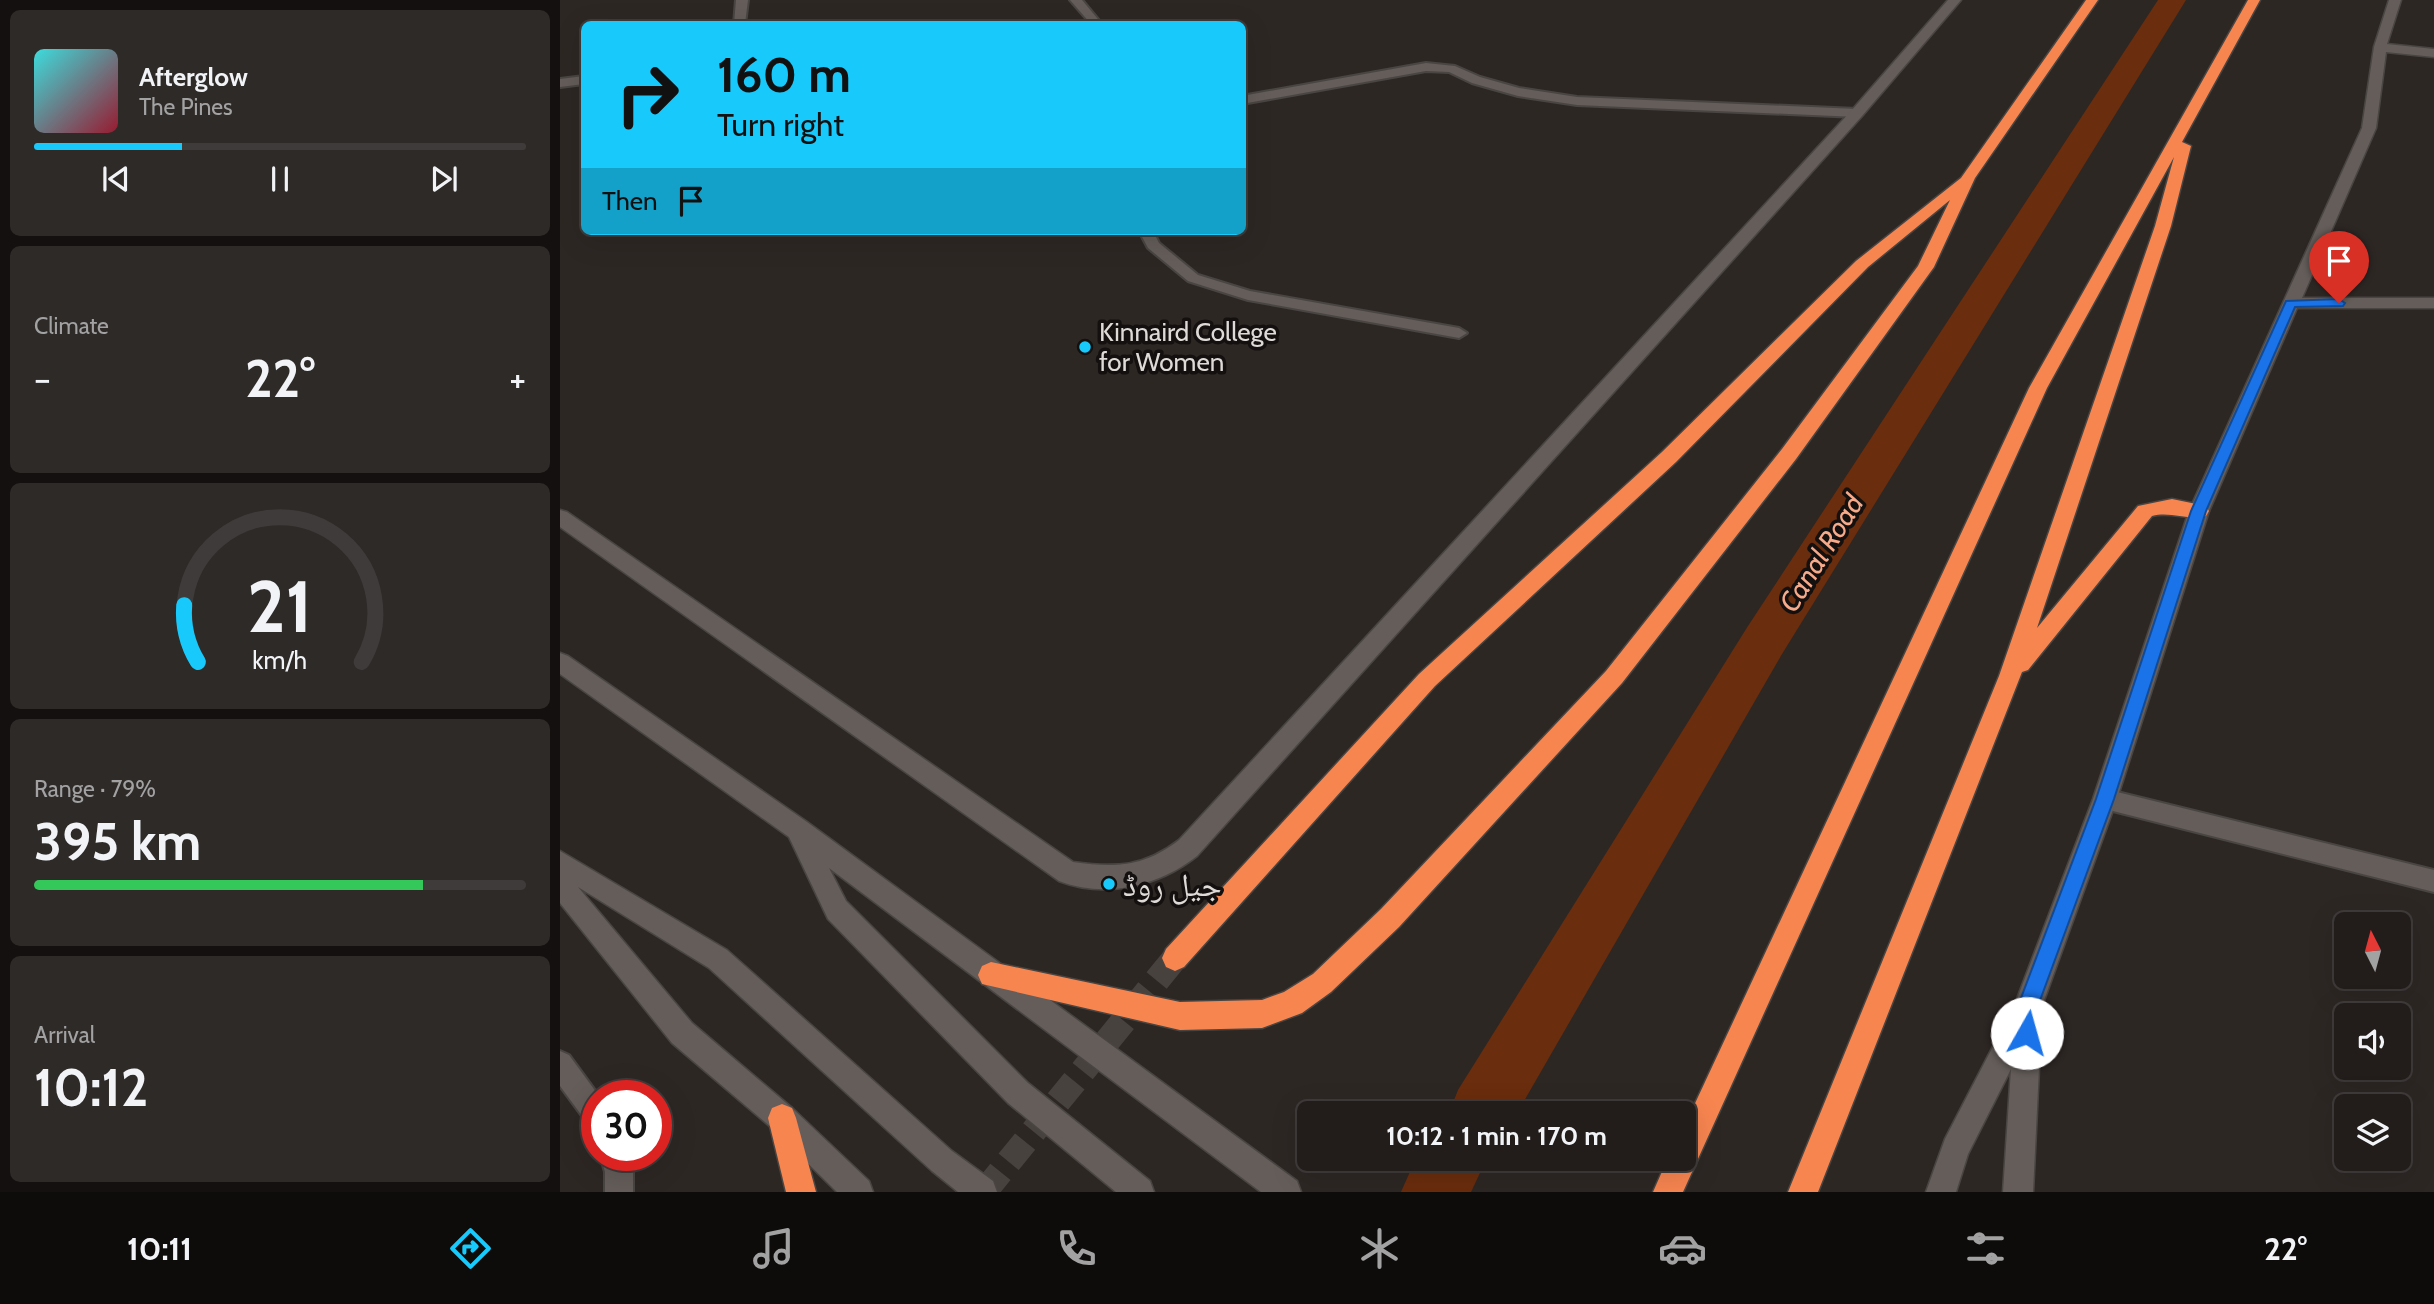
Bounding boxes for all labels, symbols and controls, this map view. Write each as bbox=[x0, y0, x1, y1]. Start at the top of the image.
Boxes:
text: 160 m bbox=[717, 45, 851, 104]
icon: right bbox=[602, 49, 693, 140]
text: Afterglow bbox=[139, 61, 248, 93]
text: The Pines bbox=[139, 93, 233, 121]
text: Turn right bbox=[717, 105, 844, 144]
icon: previous bbox=[97, 160, 135, 198]
icon: pause bbox=[261, 160, 299, 198]
icon: next bbox=[425, 160, 463, 198]
icon: arrive bbox=[672, 182, 710, 220]
text: Then bbox=[602, 185, 658, 217]
pin bbox=[2309, 231, 2369, 303]
icon: arrive bbox=[2320, 242, 2358, 280]
text: Climate bbox=[34, 312, 109, 340]
place label: Kinnaird College for Women bbox=[1099, 316, 1277, 378]
marker: Kinnaird College for Women bbox=[1077, 339, 1093, 355]
text: 22° bbox=[245, 347, 315, 410]
text: − bbox=[34, 355, 51, 402]
text: + bbox=[509, 355, 526, 402]
water label: Canal Road bbox=[1772, 487, 1871, 618]
text: 21 bbox=[247, 562, 313, 650]
text: km/h bbox=[253, 645, 307, 675]
text: Range · 79% bbox=[34, 775, 156, 803]
text: 395 km bbox=[34, 810, 201, 873]
place label: جیل روڈ bbox=[1123, 865, 1222, 905]
marker: جیل روڈ bbox=[1101, 876, 1117, 892]
north arrow bbox=[2334, 912, 2412, 989]
map controls bbox=[2334, 912, 2411, 1171]
position arrow bbox=[1990, 996, 2064, 1070]
button: sound bbox=[2334, 1003, 2411, 1080]
text: Arrival bbox=[34, 1021, 95, 1049]
text: 10:12 bbox=[34, 1056, 148, 1119]
speed limit sign: 30 bbox=[581, 1080, 672, 1171]
button: layers bbox=[2334, 1094, 2411, 1171]
text: 10:12 · 1 min · 170 m bbox=[1386, 1120, 1607, 1152]
icon: directions bbox=[446, 1224, 495, 1273]
icon: music bbox=[749, 1224, 798, 1273]
icon: phone bbox=[1052, 1224, 1101, 1273]
icon: climate bbox=[1355, 1224, 1404, 1273]
icon: car bbox=[1658, 1224, 1707, 1273]
icon: filters bbox=[1961, 1224, 2010, 1273]
text: 10:11 bbox=[127, 1229, 192, 1268]
text: 22° bbox=[2264, 1229, 2307, 1268]

